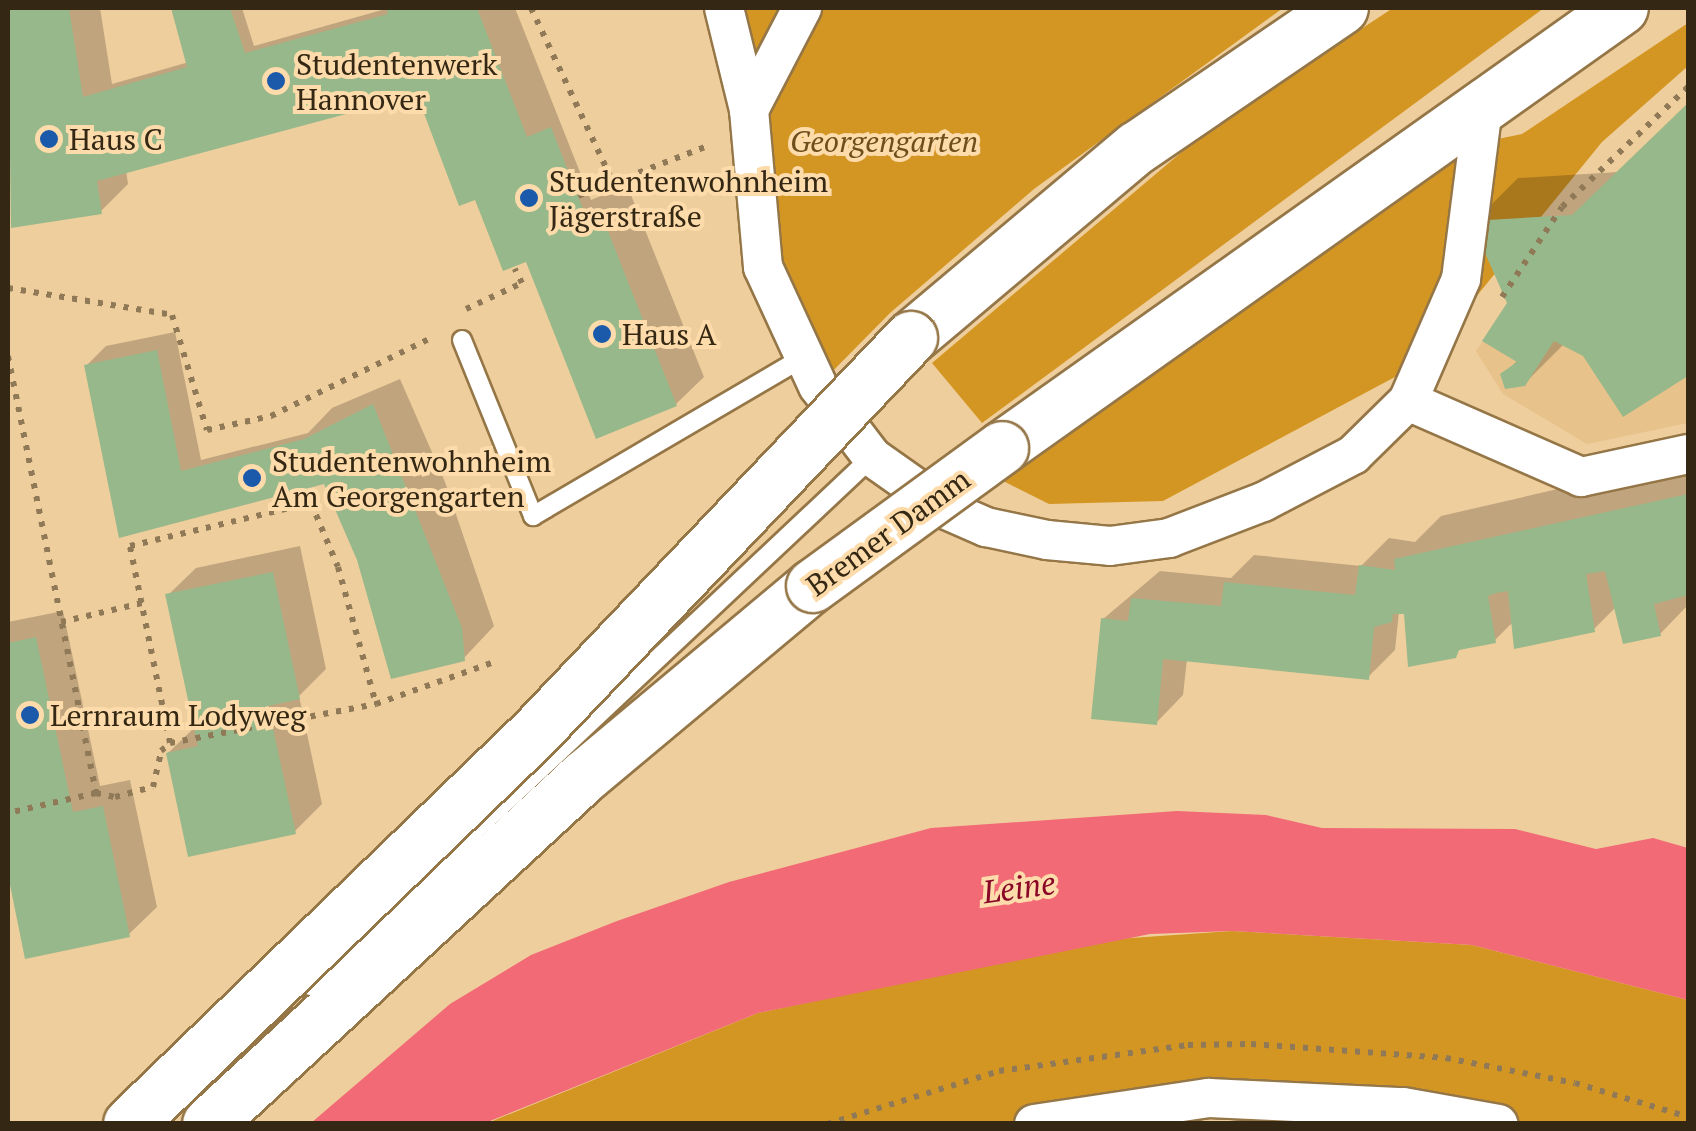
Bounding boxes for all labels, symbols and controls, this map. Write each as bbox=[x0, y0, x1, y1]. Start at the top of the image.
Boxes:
place label: Studentenwerk Hannover bbox=[296, 46, 498, 116]
marker: Studentenwerk Hannover bbox=[265, 70, 287, 92]
place label: Haus C bbox=[69, 121, 163, 157]
park label: Georgengarten bbox=[790, 123, 978, 159]
marker: Haus C bbox=[38, 128, 60, 150]
place label: Studentenwohnheim Jägerstraße bbox=[549, 163, 828, 234]
marker: Studentenwohnheim Jägerstraße bbox=[518, 187, 540, 209]
place label: Haus A bbox=[622, 316, 717, 352]
marker: Haus A bbox=[591, 323, 613, 345]
place label: Studentenwohnheim Am Georgengarten bbox=[272, 443, 551, 514]
street label: Bremer Damm bbox=[799, 461, 977, 603]
marker: Studentenwohnheim Am Georgengarten bbox=[241, 467, 263, 489]
place label: Lernraum Lodyweg bbox=[50, 697, 306, 733]
marker: Lernraum Lodyweg bbox=[19, 704, 41, 726]
water label: Leine bbox=[980, 863, 1058, 911]

